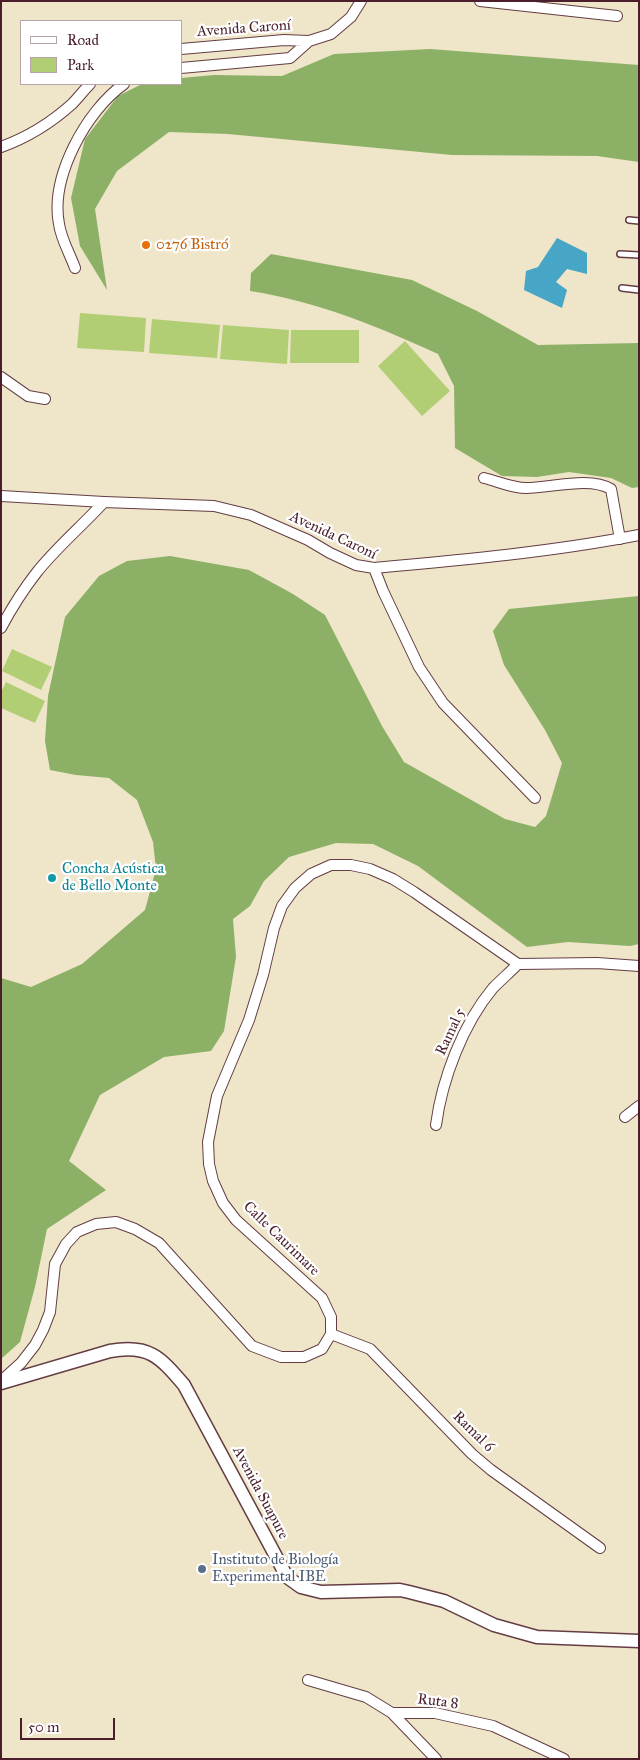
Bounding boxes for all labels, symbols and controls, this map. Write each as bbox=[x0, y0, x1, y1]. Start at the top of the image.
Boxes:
street label: Avenida Caroní bbox=[196, 17, 292, 41]
legend bbox=[20, 20, 182, 85]
text: Road bbox=[67, 31, 99, 49]
text: Park bbox=[67, 56, 94, 74]
place label: 0276 Bistró bbox=[156, 236, 229, 254]
marker: 0276 Bistró bbox=[140, 239, 152, 251]
street label: Avenida Caroní bbox=[287, 508, 379, 564]
place label: Concha Acústica de Bello Monte bbox=[62, 860, 164, 895]
marker: Concha Acústica de Bello Monte bbox=[46, 872, 58, 884]
street label: Ramal 5 bbox=[432, 1005, 470, 1059]
street label: Calle Caurimare bbox=[239, 1198, 323, 1280]
street label: Ramal 6 bbox=[448, 1408, 498, 1456]
street label: Avenida Suapure bbox=[228, 1444, 292, 1542]
place label: Instituto de Biología Experimental IBE bbox=[212, 1551, 339, 1586]
marker: Instituto de Biología Experimental IBE bbox=[196, 1563, 208, 1575]
street label: Ruta 8 bbox=[416, 1691, 460, 1713]
scale bar bbox=[22, 1708, 118, 1740]
text: 50 m bbox=[28, 1718, 60, 1736]

